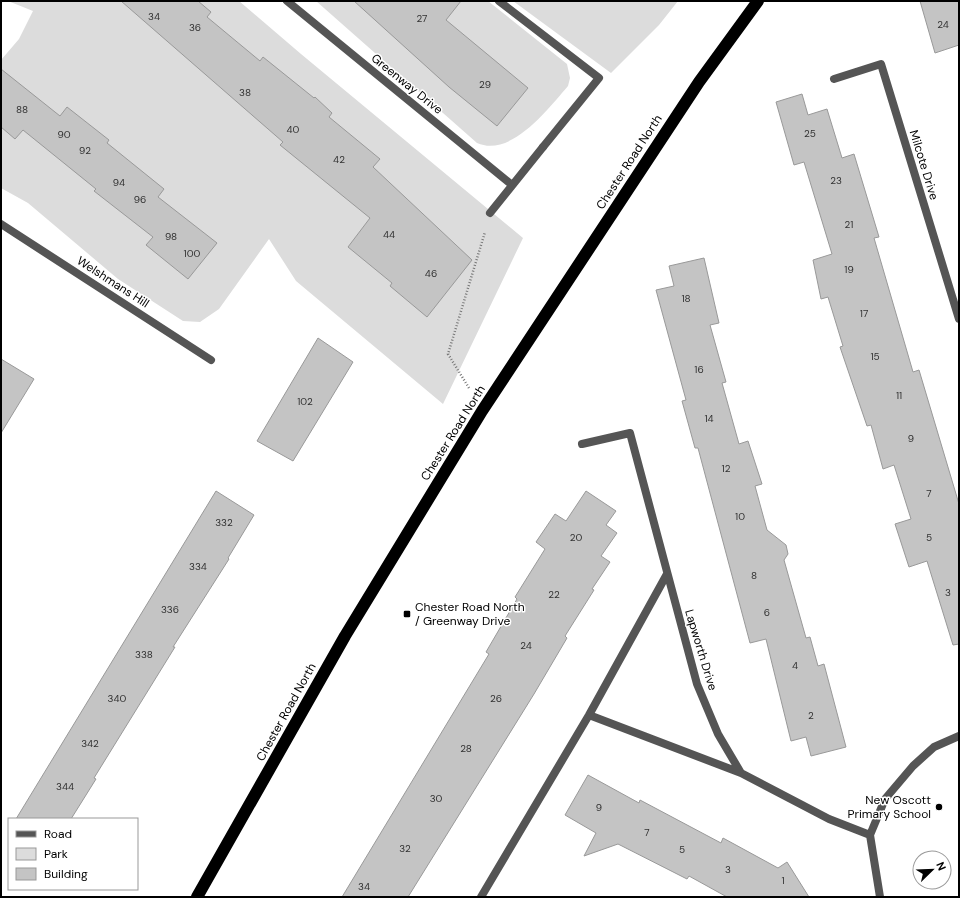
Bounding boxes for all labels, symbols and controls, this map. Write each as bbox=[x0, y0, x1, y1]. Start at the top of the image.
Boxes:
house number: 34 bbox=[148, 10, 160, 23]
house number: 27 bbox=[417, 12, 427, 25]
house number: 24 bbox=[937, 18, 949, 31]
house number: 36 bbox=[189, 21, 201, 34]
street label: Greenway Drive bbox=[368, 50, 446, 118]
house number: 29 bbox=[479, 78, 491, 91]
house number: 38 bbox=[239, 86, 251, 99]
house number: 88 bbox=[16, 103, 28, 116]
street label: Chester Road North bbox=[592, 112, 666, 212]
house number: 40 bbox=[287, 123, 300, 136]
house number: 25 bbox=[804, 127, 816, 140]
house number: 90 bbox=[57, 128, 71, 141]
street label: Milcote Drive bbox=[906, 128, 942, 202]
house number: 92 bbox=[79, 144, 91, 157]
house number: 42 bbox=[333, 153, 345, 166]
house number: 23 bbox=[830, 174, 842, 187]
house number: 94 bbox=[113, 176, 125, 189]
house number: 96 bbox=[134, 193, 146, 206]
house number: 21 bbox=[845, 218, 853, 231]
house number: 44 bbox=[383, 228, 395, 241]
house number: 98 bbox=[165, 230, 177, 243]
house number: 100 bbox=[184, 247, 201, 260]
street label: Welshmans Hill bbox=[74, 253, 152, 311]
house number: 19 bbox=[844, 263, 854, 276]
house number: 46 bbox=[425, 267, 437, 280]
house number: 18 bbox=[681, 292, 691, 305]
house number: 17 bbox=[860, 307, 868, 320]
house number: 15 bbox=[870, 350, 880, 363]
house number: 16 bbox=[694, 363, 704, 376]
street label: Chester Road North bbox=[417, 382, 489, 484]
house number: 11 bbox=[896, 389, 902, 402]
house number: 102 bbox=[297, 395, 313, 408]
house number: 14 bbox=[704, 412, 714, 425]
house number: 9 bbox=[908, 432, 914, 445]
house number: 12 bbox=[722, 462, 731, 475]
house number: 7 bbox=[926, 487, 932, 500]
house number: 10 bbox=[735, 510, 745, 523]
house number: 332 bbox=[215, 516, 233, 529]
house number: 20 bbox=[570, 531, 582, 544]
house number: 5 bbox=[926, 531, 932, 544]
house number: 334 bbox=[189, 560, 207, 573]
house number: 8 bbox=[751, 569, 757, 582]
house number: 3 bbox=[945, 586, 951, 599]
house number: 22 bbox=[548, 588, 560, 601]
place label: Chester Road North / Greenway Drive bbox=[415, 599, 525, 629]
house number: 336 bbox=[161, 603, 179, 616]
house number: 6 bbox=[764, 606, 770, 619]
street label: Lapworth Drive bbox=[681, 608, 721, 693]
marker: Chester Road North / Greenway Drive bbox=[402, 609, 412, 619]
house number: 24 bbox=[520, 639, 532, 652]
house number: 338 bbox=[135, 648, 153, 661]
house number: 4 bbox=[792, 659, 798, 672]
street label: Chester Road North bbox=[252, 660, 320, 764]
house number: 340 bbox=[108, 692, 127, 705]
house number: 26 bbox=[490, 692, 502, 705]
house number: 2 bbox=[808, 709, 814, 722]
house number: 342 bbox=[81, 737, 99, 750]
house number: 28 bbox=[460, 742, 472, 755]
house number: 344 bbox=[56, 780, 74, 793]
house number: 30 bbox=[430, 792, 443, 805]
place label: New Oscott Primary School bbox=[848, 792, 931, 822]
house number: 9 bbox=[596, 801, 602, 814]
marker: New Oscott Primary School bbox=[934, 802, 944, 812]
legend bbox=[8, 818, 138, 890]
text: Road bbox=[44, 826, 72, 842]
house number: 7 bbox=[644, 826, 650, 839]
house number: 32 bbox=[399, 842, 411, 855]
house number: 5 bbox=[679, 843, 685, 856]
text: Park bbox=[44, 846, 68, 862]
north arrow bbox=[912, 850, 952, 890]
text: N bbox=[933, 860, 949, 873]
house number: 3 bbox=[725, 863, 731, 876]
text: Building bbox=[44, 866, 88, 882]
house number: 1 bbox=[781, 874, 785, 887]
house number: 34 bbox=[358, 880, 370, 893]

